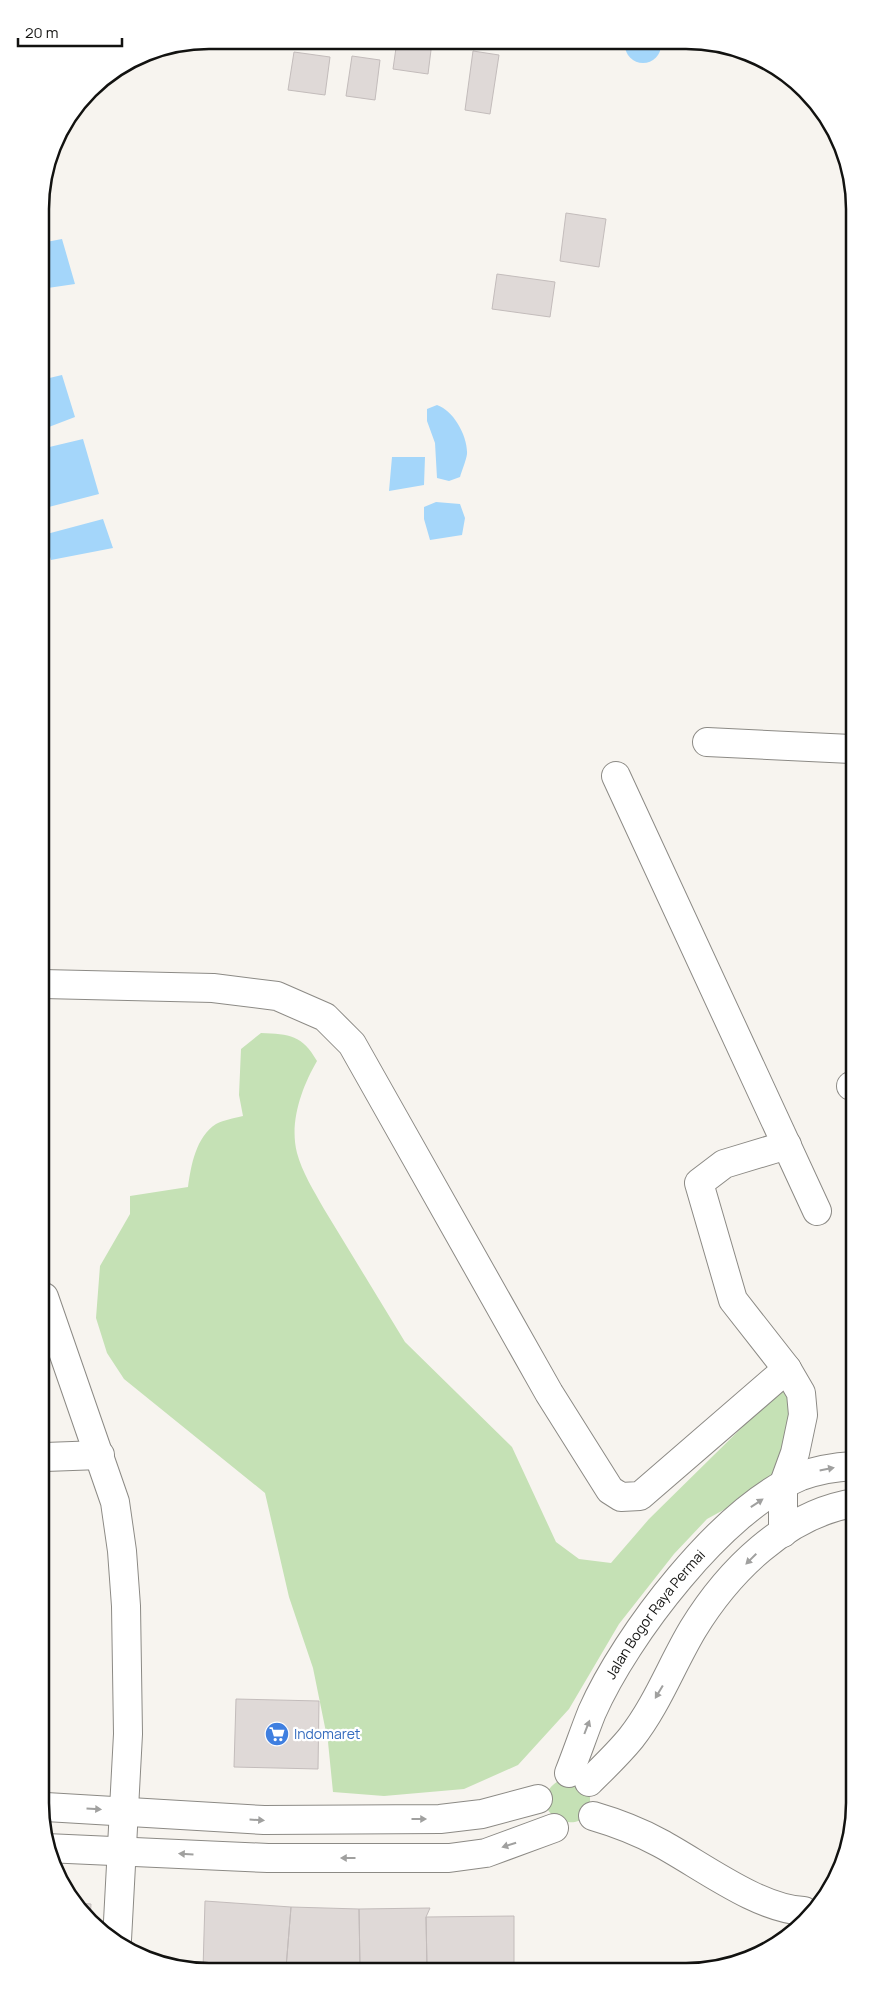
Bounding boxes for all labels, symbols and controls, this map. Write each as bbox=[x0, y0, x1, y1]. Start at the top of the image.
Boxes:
scale bar bbox=[18, 15, 121, 47]
text: 20 m bbox=[25, 22, 58, 43]
one-way arrow bbox=[820, 1465, 836, 1473]
one-way arrow bbox=[750, 1498, 764, 1507]
street label: Jalan Bogor Raya Permai bbox=[601, 1545, 709, 1682]
one-way arrow bbox=[745, 1553, 757, 1565]
one-way arrow bbox=[655, 1685, 664, 1698]
one-way arrow bbox=[583, 1720, 591, 1734]
supermarket icon: Indomaret bbox=[264, 1721, 290, 1747]
place label: Indomaret bbox=[294, 1724, 361, 1743]
one-way arrow bbox=[87, 1805, 103, 1813]
one-way arrow bbox=[411, 1815, 427, 1823]
one-way arrow bbox=[249, 1816, 265, 1824]
one-way arrow bbox=[501, 1842, 516, 1850]
one-way arrow bbox=[177, 1850, 193, 1858]
one-way arrow bbox=[340, 1854, 356, 1862]

